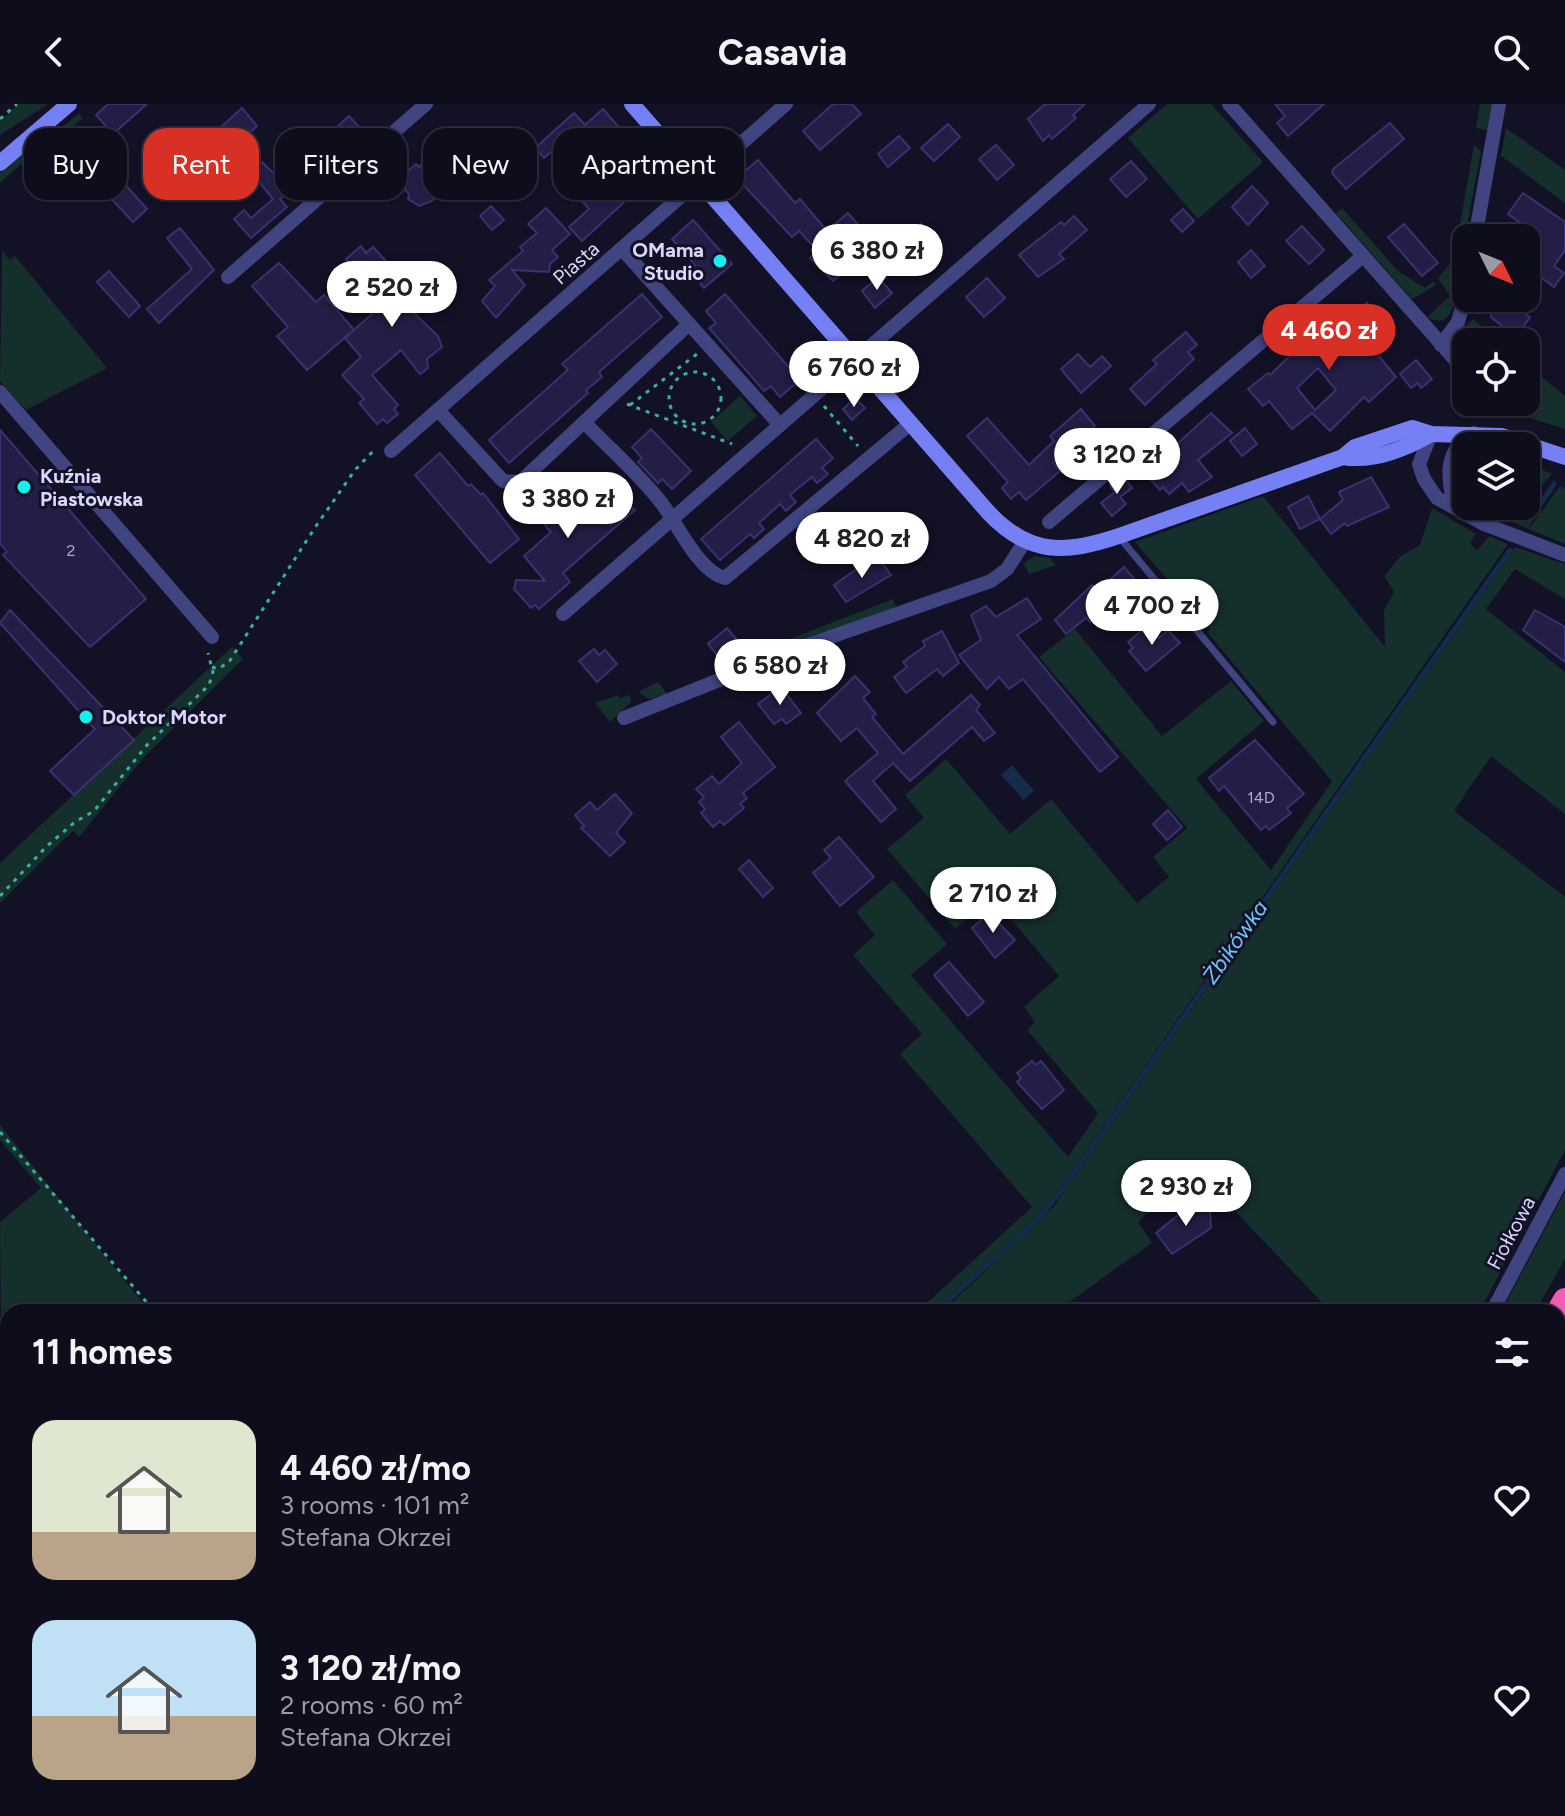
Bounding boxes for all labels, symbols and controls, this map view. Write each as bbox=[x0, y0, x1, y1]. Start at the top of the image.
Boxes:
icon: back bbox=[32, 30, 76, 74]
icon: search bbox=[1489, 30, 1533, 74]
text: Casavia bbox=[718, 31, 847, 74]
chip: Buy bbox=[24, 128, 127, 200]
chip: Rent bbox=[143, 128, 259, 200]
chip: Filters bbox=[275, 128, 407, 200]
chip: New bbox=[423, 128, 537, 200]
chip: Apartment bbox=[553, 128, 744, 200]
pin: 6 380 zł bbox=[794, 224, 960, 292]
north arrow bbox=[1452, 224, 1540, 312]
map controls bbox=[1452, 224, 1540, 520]
text: 6 380 zł bbox=[830, 234, 924, 266]
street label: Piasta bbox=[548, 236, 604, 290]
place label: OMama Studio bbox=[632, 238, 704, 285]
marker: OMama Studio bbox=[711, 252, 729, 270]
pin: 2 520 zł bbox=[309, 261, 475, 329]
text: 2 520 zł bbox=[345, 271, 439, 303]
pin: 4 460 zł bbox=[1246, 304, 1412, 372]
text: 4 460 zł bbox=[1280, 314, 1378, 346]
button: locate bbox=[1452, 328, 1540, 416]
pin: 6 760 zł bbox=[771, 341, 937, 409]
text: 6 760 zł bbox=[807, 351, 901, 383]
pin: 3 120 zł bbox=[1034, 428, 1200, 496]
button: layers bbox=[1452, 432, 1540, 520]
text: 3 120 zł bbox=[1072, 438, 1162, 470]
place label: Kuźnia Piastowska bbox=[40, 464, 143, 511]
pin: 3 380 zł bbox=[485, 472, 651, 540]
marker: Kuźnia Piastowska bbox=[15, 478, 33, 496]
text: 3 380 zł bbox=[521, 482, 615, 514]
pin: 4 820 zł bbox=[779, 512, 945, 580]
text: 4 820 zł bbox=[814, 522, 910, 554]
house number: 2 bbox=[67, 541, 75, 560]
pin: 4 700 zł bbox=[1069, 579, 1235, 647]
text: 4 700 zł bbox=[1104, 589, 1200, 621]
pin: 6 580 zł bbox=[697, 639, 863, 707]
text: 6 580 zł bbox=[732, 649, 828, 681]
place label: Doktor Motor bbox=[102, 705, 226, 729]
marker: Doktor Motor bbox=[77, 708, 95, 726]
house number: 14D bbox=[1247, 788, 1275, 807]
pin: 2 710 zł bbox=[910, 867, 1076, 935]
text: 2 710 zł bbox=[948, 877, 1038, 909]
water label: Żbikówka bbox=[1196, 895, 1274, 989]
pin: 2 930 zł bbox=[1103, 1160, 1269, 1228]
text: 2 930 zł bbox=[1139, 1170, 1233, 1202]
street label: Fiołkowa bbox=[1482, 1192, 1540, 1274]
icon: filters bbox=[1490, 1330, 1534, 1374]
text: 11 homes bbox=[32, 1332, 172, 1373]
text: 4 460 zł/mo bbox=[280, 1448, 471, 1489]
icon: home bbox=[96, 1452, 192, 1548]
icon: heart bbox=[1490, 1478, 1534, 1522]
text: 3 rooms · 101 m² bbox=[280, 1489, 469, 1521]
text: Stefana Okrzei bbox=[280, 1521, 451, 1553]
text: 3 120 zł/mo bbox=[280, 1648, 461, 1689]
icon: home bbox=[96, 1652, 192, 1748]
icon: heart bbox=[1490, 1678, 1534, 1722]
text: 2 rooms · 60 m² bbox=[280, 1689, 463, 1721]
text: Stefana Okrzei bbox=[280, 1721, 451, 1753]

